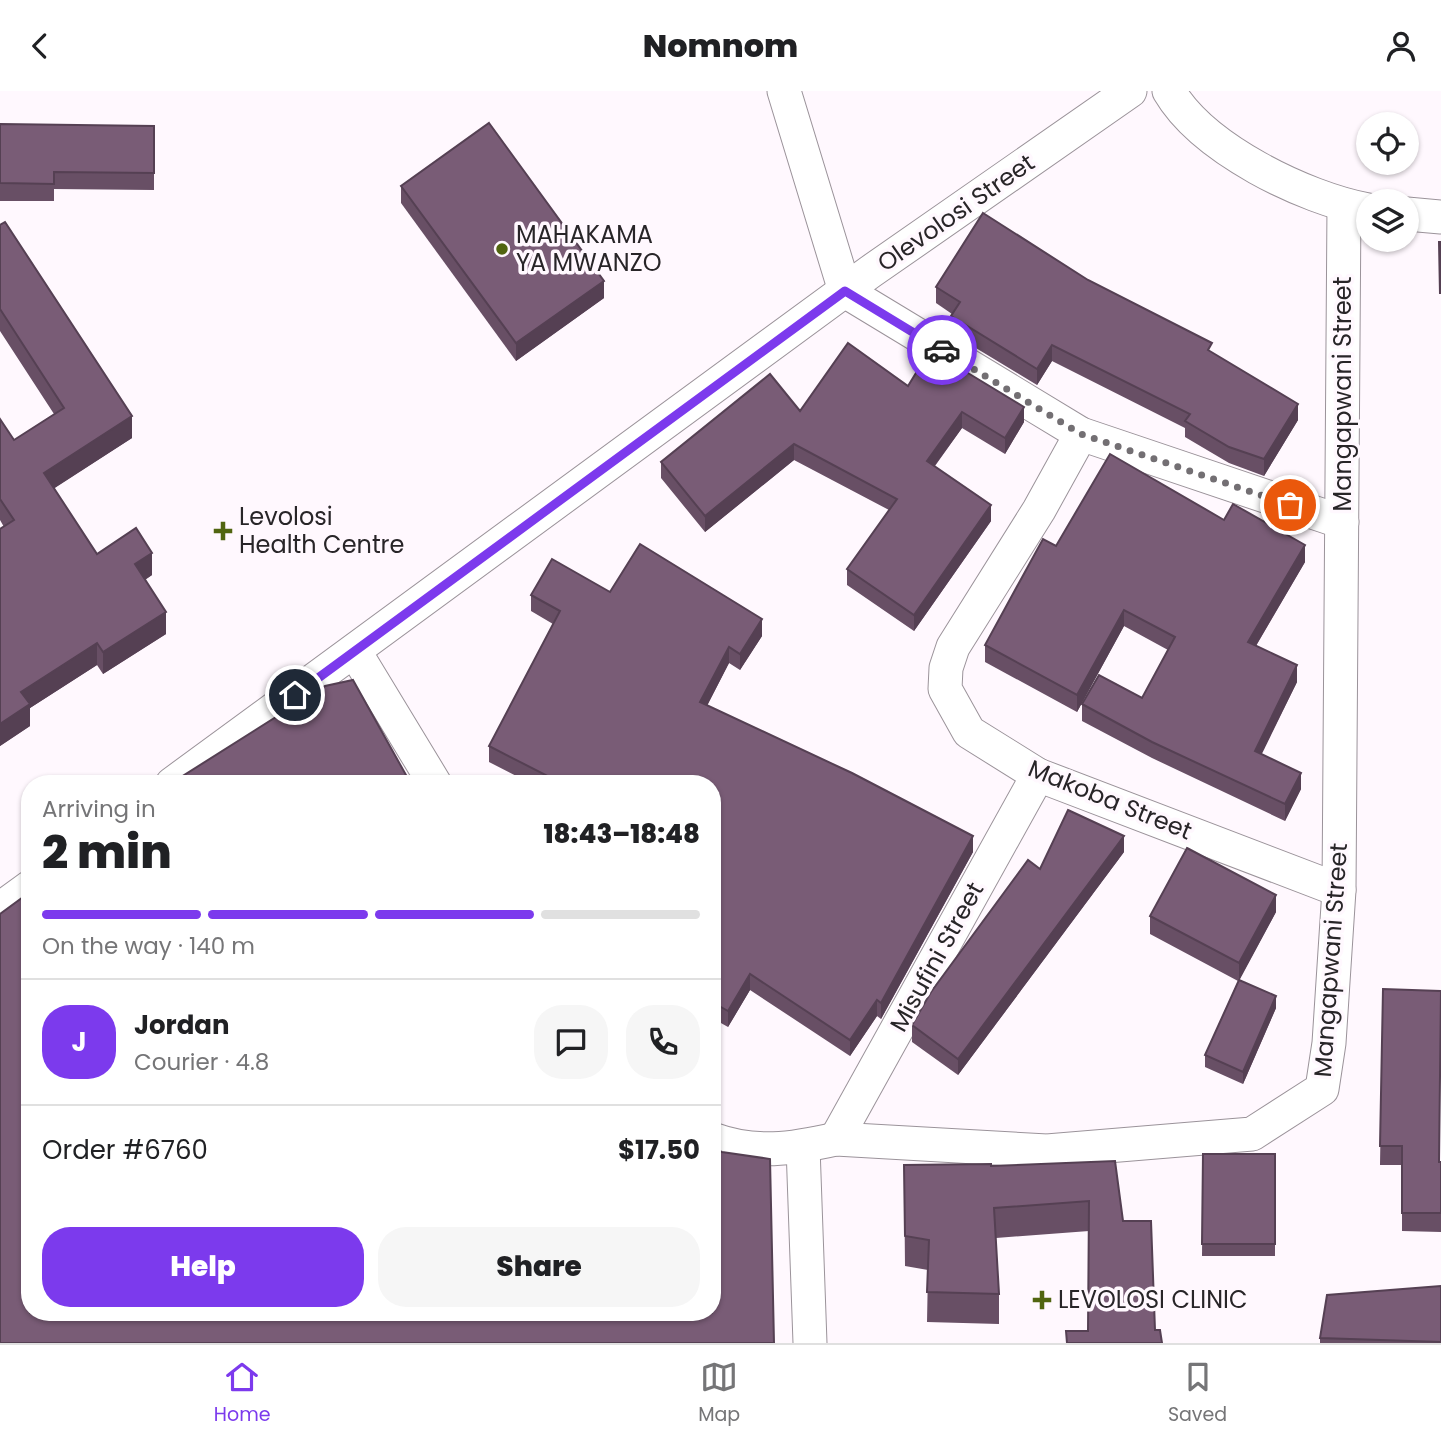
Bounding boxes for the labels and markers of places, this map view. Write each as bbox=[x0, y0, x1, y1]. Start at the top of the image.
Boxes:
place label: MAHAKAMA YA MWANZO bbox=[516, 218, 662, 279]
marker: MAHAKAMA YA MWANZO bbox=[494, 241, 510, 257]
pin bbox=[1260, 475, 1320, 535]
place label: Levolosi Health Centre bbox=[239, 500, 404, 561]
marker: Levolosi Health Centre bbox=[213, 521, 233, 541]
pin bbox=[265, 665, 325, 725]
place label: LEVOLOSI CLINIC bbox=[1058, 1283, 1248, 1316]
marker: LEVOLOSI CLINIC bbox=[1032, 1290, 1052, 1310]

